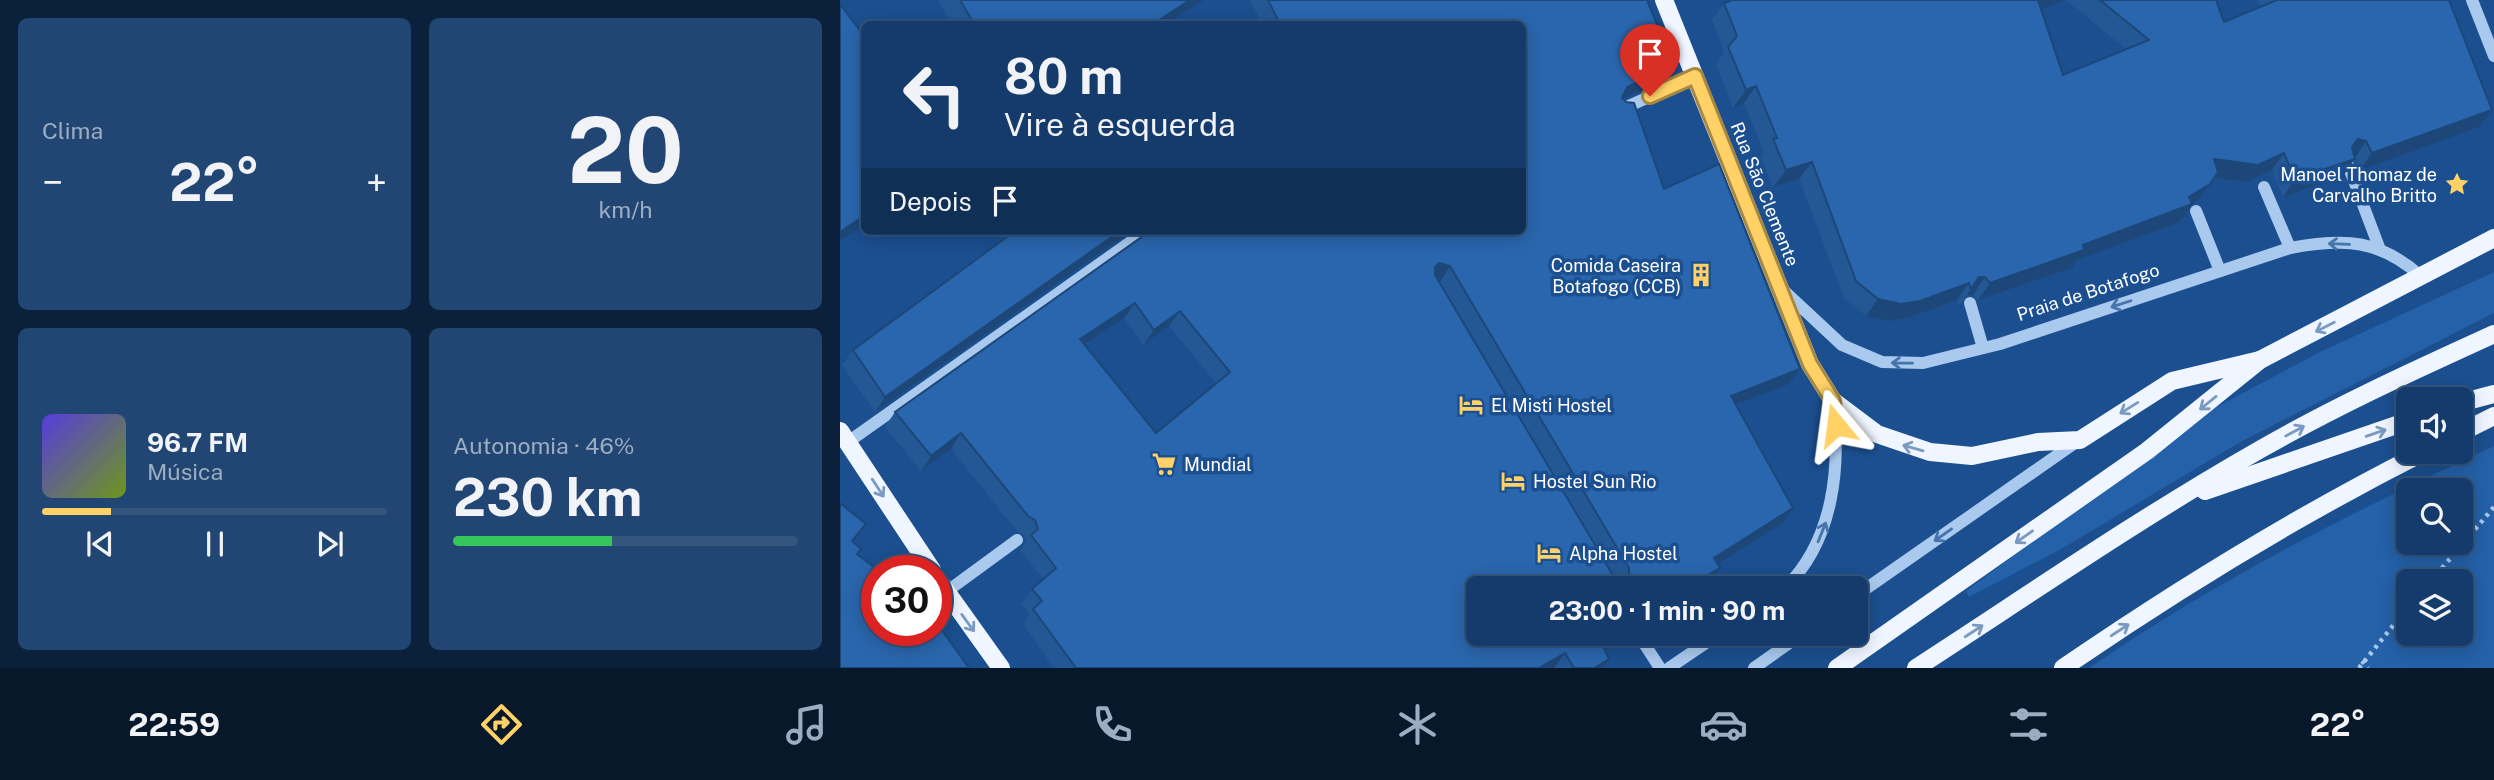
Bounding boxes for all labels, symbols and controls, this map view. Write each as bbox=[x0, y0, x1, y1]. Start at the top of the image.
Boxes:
pin bbox=[1620, 24, 1680, 96]
icon: arrive bbox=[1631, 35, 1669, 73]
text: 80 m bbox=[1004, 47, 1123, 105]
icon: left bbox=[889, 49, 980, 140]
text: 20 bbox=[567, 97, 684, 203]
text: Vire à esquerda bbox=[1004, 106, 1236, 143]
text: Clima bbox=[42, 117, 103, 144]
street label: Rua São Clemente bbox=[1727, 119, 1803, 269]
text: 22° bbox=[169, 152, 260, 213]
text: − bbox=[42, 160, 63, 205]
text: + bbox=[366, 160, 387, 205]
place label: Manoel Thomaz de Carvalho Britto bbox=[2280, 164, 2437, 206]
place icon: Manoel Thomaz de Carvalho Britto bbox=[2443, 170, 2471, 198]
icon: arrive bbox=[986, 182, 1024, 220]
text: Depois bbox=[889, 186, 972, 217]
text: km/h bbox=[598, 196, 653, 223]
one-way arrow bbox=[2328, 237, 2351, 250]
place label: Comida Caseira Botafogo (CCB) bbox=[1551, 255, 1681, 297]
street label: Praia de Botafogo bbox=[2014, 259, 2162, 325]
building icon: Comida Caseira Botafogo (CCB) bbox=[1687, 261, 1715, 289]
one-way arrow bbox=[2110, 298, 2132, 311]
one-way arrow bbox=[2315, 320, 2336, 334]
one-way arrow bbox=[1891, 356, 1914, 370]
map controls bbox=[2396, 387, 2473, 646]
button: sound bbox=[2396, 387, 2473, 464]
position arrow bbox=[1799, 388, 1873, 462]
hotel icon: El Misti Hostel bbox=[1457, 391, 1485, 419]
place label: El Misti Hostel bbox=[1491, 395, 1612, 416]
one-way arrow bbox=[2199, 395, 2217, 411]
one-way arrow bbox=[2120, 401, 2139, 416]
one-way arrow bbox=[2284, 424, 2305, 438]
one-way arrow bbox=[2364, 426, 2386, 438]
text: 96.7 FM bbox=[147, 427, 248, 458]
text: Autonomia · 46% bbox=[453, 432, 635, 459]
one-way arrow bbox=[1902, 440, 1924, 453]
supermarket icon: Mundial bbox=[1150, 450, 1178, 478]
place label: Mundial bbox=[1184, 454, 1252, 475]
text: Música bbox=[147, 458, 223, 485]
text: 230 km bbox=[453, 467, 642, 528]
hotel icon: Hostel Sun Rio bbox=[1499, 467, 1527, 495]
place label: Hostel Sun Rio bbox=[1533, 471, 1657, 492]
one-way arrow bbox=[871, 477, 885, 497]
button: search bbox=[2396, 478, 2473, 555]
one-way arrow bbox=[1816, 521, 1829, 543]
icon: previous bbox=[81, 525, 119, 563]
icon: pause bbox=[196, 525, 234, 563]
icon: next bbox=[311, 525, 349, 563]
one-way arrow bbox=[1934, 528, 1953, 542]
one-way arrow bbox=[2015, 530, 2034, 544]
hotel icon: Alpha Hostel bbox=[1535, 539, 1563, 567]
place label: Alpha Hostel bbox=[1569, 543, 1678, 564]
speed limit sign: 30 bbox=[861, 555, 952, 646]
button: layers bbox=[2396, 569, 2473, 646]
text: 23:00 · 1 min · 90 m bbox=[1549, 595, 1785, 626]
one-way arrow bbox=[960, 613, 975, 632]
one-way arrow bbox=[2110, 623, 2129, 638]
one-way arrow bbox=[1963, 624, 1983, 638]
icon: directions bbox=[477, 700, 526, 749]
icon: music bbox=[782, 700, 831, 749]
icon: phone bbox=[1088, 700, 1137, 749]
icon: climate bbox=[1393, 700, 1442, 749]
icon: car bbox=[1699, 700, 1748, 749]
icon: filters bbox=[2004, 700, 2053, 749]
text: 22:59 bbox=[128, 706, 220, 743]
text: 22° bbox=[2310, 706, 2366, 743]

